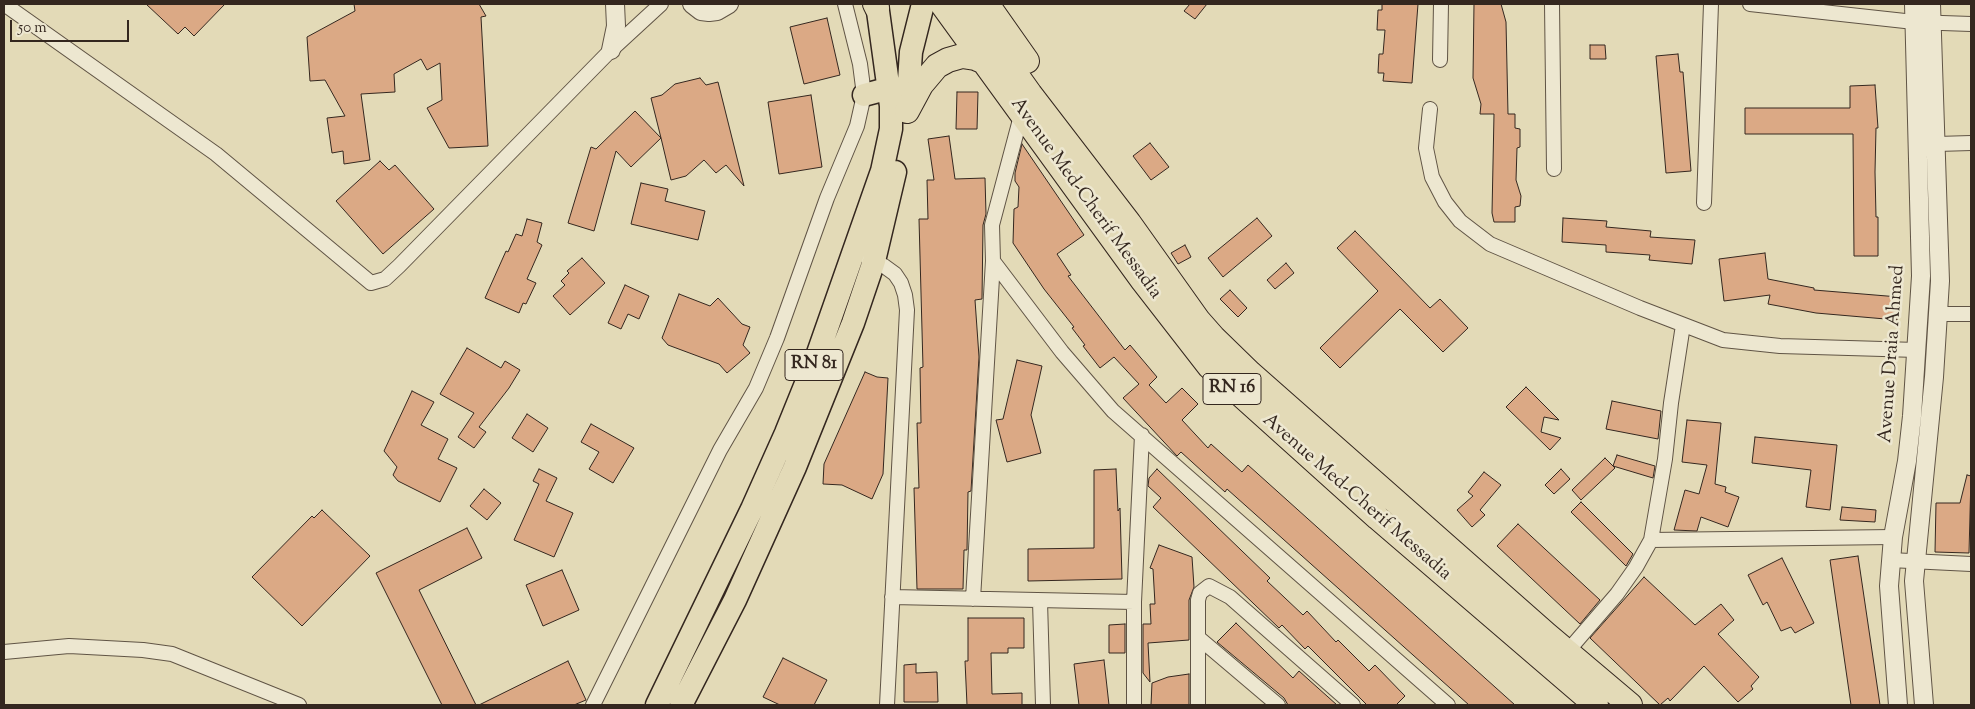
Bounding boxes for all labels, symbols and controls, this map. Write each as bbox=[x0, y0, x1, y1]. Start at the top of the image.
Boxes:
scale bar bbox=[12, 10, 131, 42]
text: 50 m bbox=[18, 18, 47, 39]
street label: Avenue Med-Cherif Messadia bbox=[1004, 94, 1166, 304]
street label: Avenue Draia Ahmed bbox=[1875, 264, 1911, 444]
road number: RN 81 bbox=[785, 350, 843, 380]
road number: RN 16 bbox=[1203, 374, 1261, 404]
street label: Avenue Med-Cherif Messadia bbox=[1257, 410, 1455, 586]

